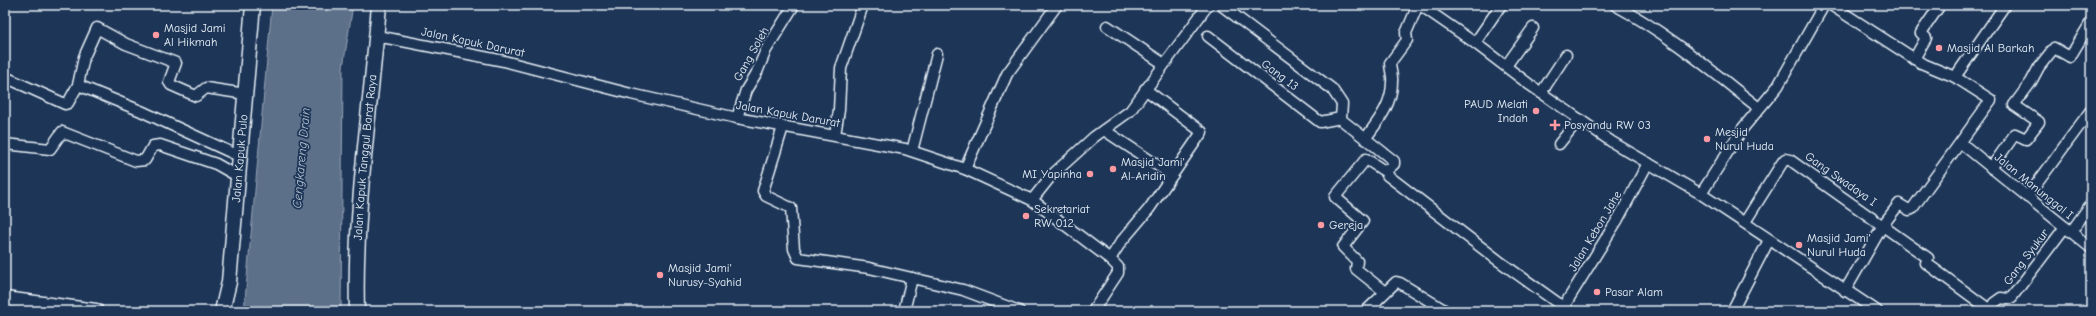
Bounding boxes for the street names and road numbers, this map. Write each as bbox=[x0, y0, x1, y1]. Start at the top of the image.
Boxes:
street label: Jalan Kapuk Darurat bbox=[420, 24, 526, 60]
street label: Gang Soleh bbox=[730, 24, 772, 84]
street label: Gang 13 bbox=[1259, 57, 1301, 93]
street label: Jalan Kapuk Tanggul Barat Raya bbox=[351, 74, 379, 241]
street label: Jalan Kapuk Darurat bbox=[735, 98, 842, 130]
street label: Jalan Kapuk Pulo bbox=[229, 114, 251, 203]
street label: Gang Swadaya I bbox=[1802, 149, 1880, 209]
street label: Jalan Manunggal I bbox=[1992, 150, 2076, 222]
street label: Jalan Kebon Jahe bbox=[1565, 188, 1625, 274]
street label: Gang Syukur bbox=[2000, 226, 2052, 288]

